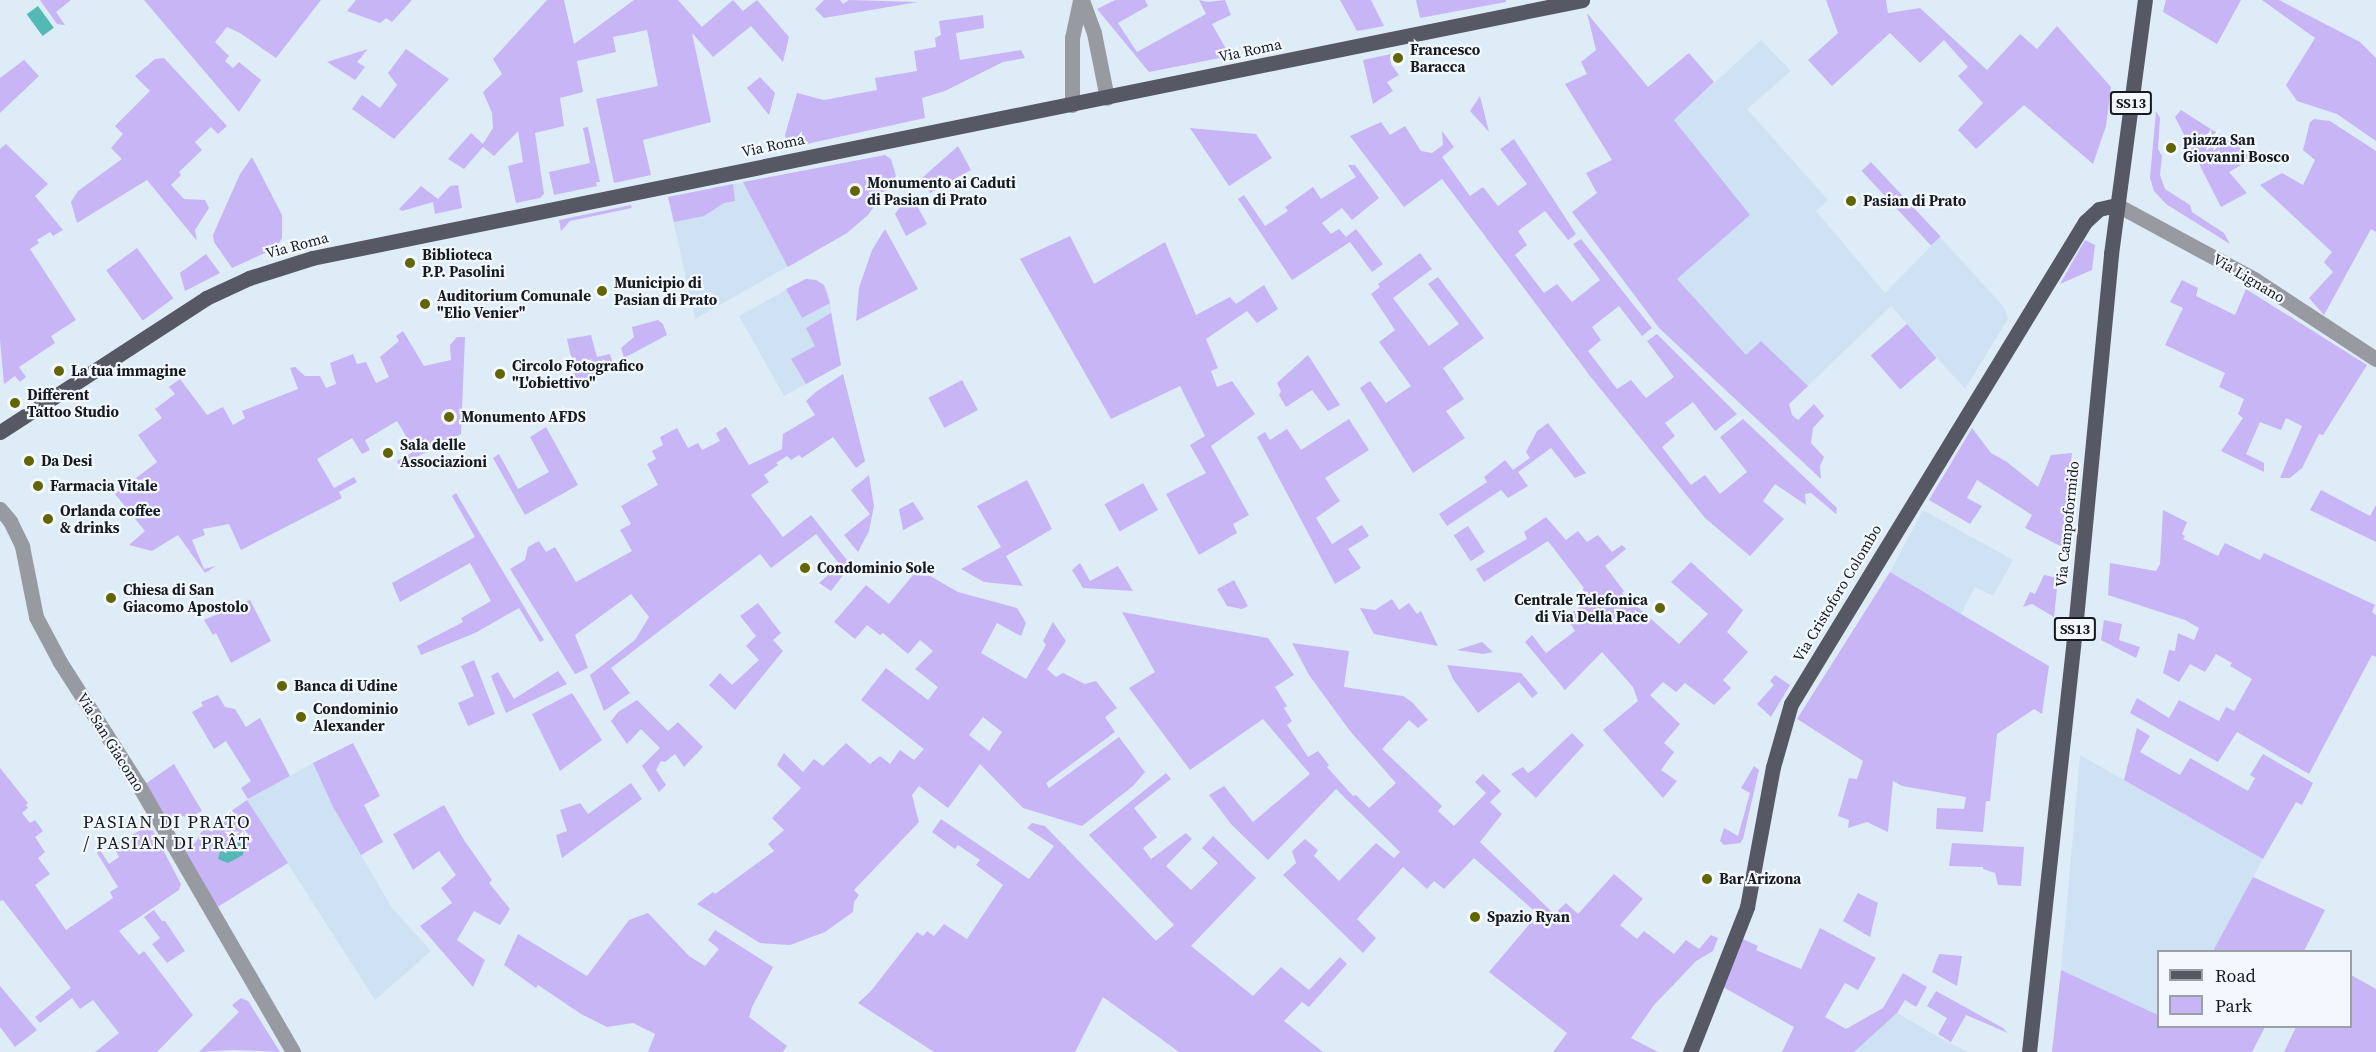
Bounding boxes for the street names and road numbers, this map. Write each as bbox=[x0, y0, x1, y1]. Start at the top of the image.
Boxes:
street label: Via Roma bbox=[1217, 35, 1283, 65]
road number: SS13 bbox=[2108, 92, 2154, 114]
street label: Via Roma bbox=[740, 130, 806, 160]
street label: Via Roma bbox=[264, 228, 330, 262]
street label: Via Lignano bbox=[2210, 250, 2288, 306]
street label: Via Campoformido bbox=[2051, 460, 2083, 588]
street label: Via Cristoforo Colombo bbox=[1789, 521, 1885, 665]
road number: SS13 bbox=[2052, 618, 2098, 640]
street label: Via San Giacomo bbox=[74, 689, 148, 795]

